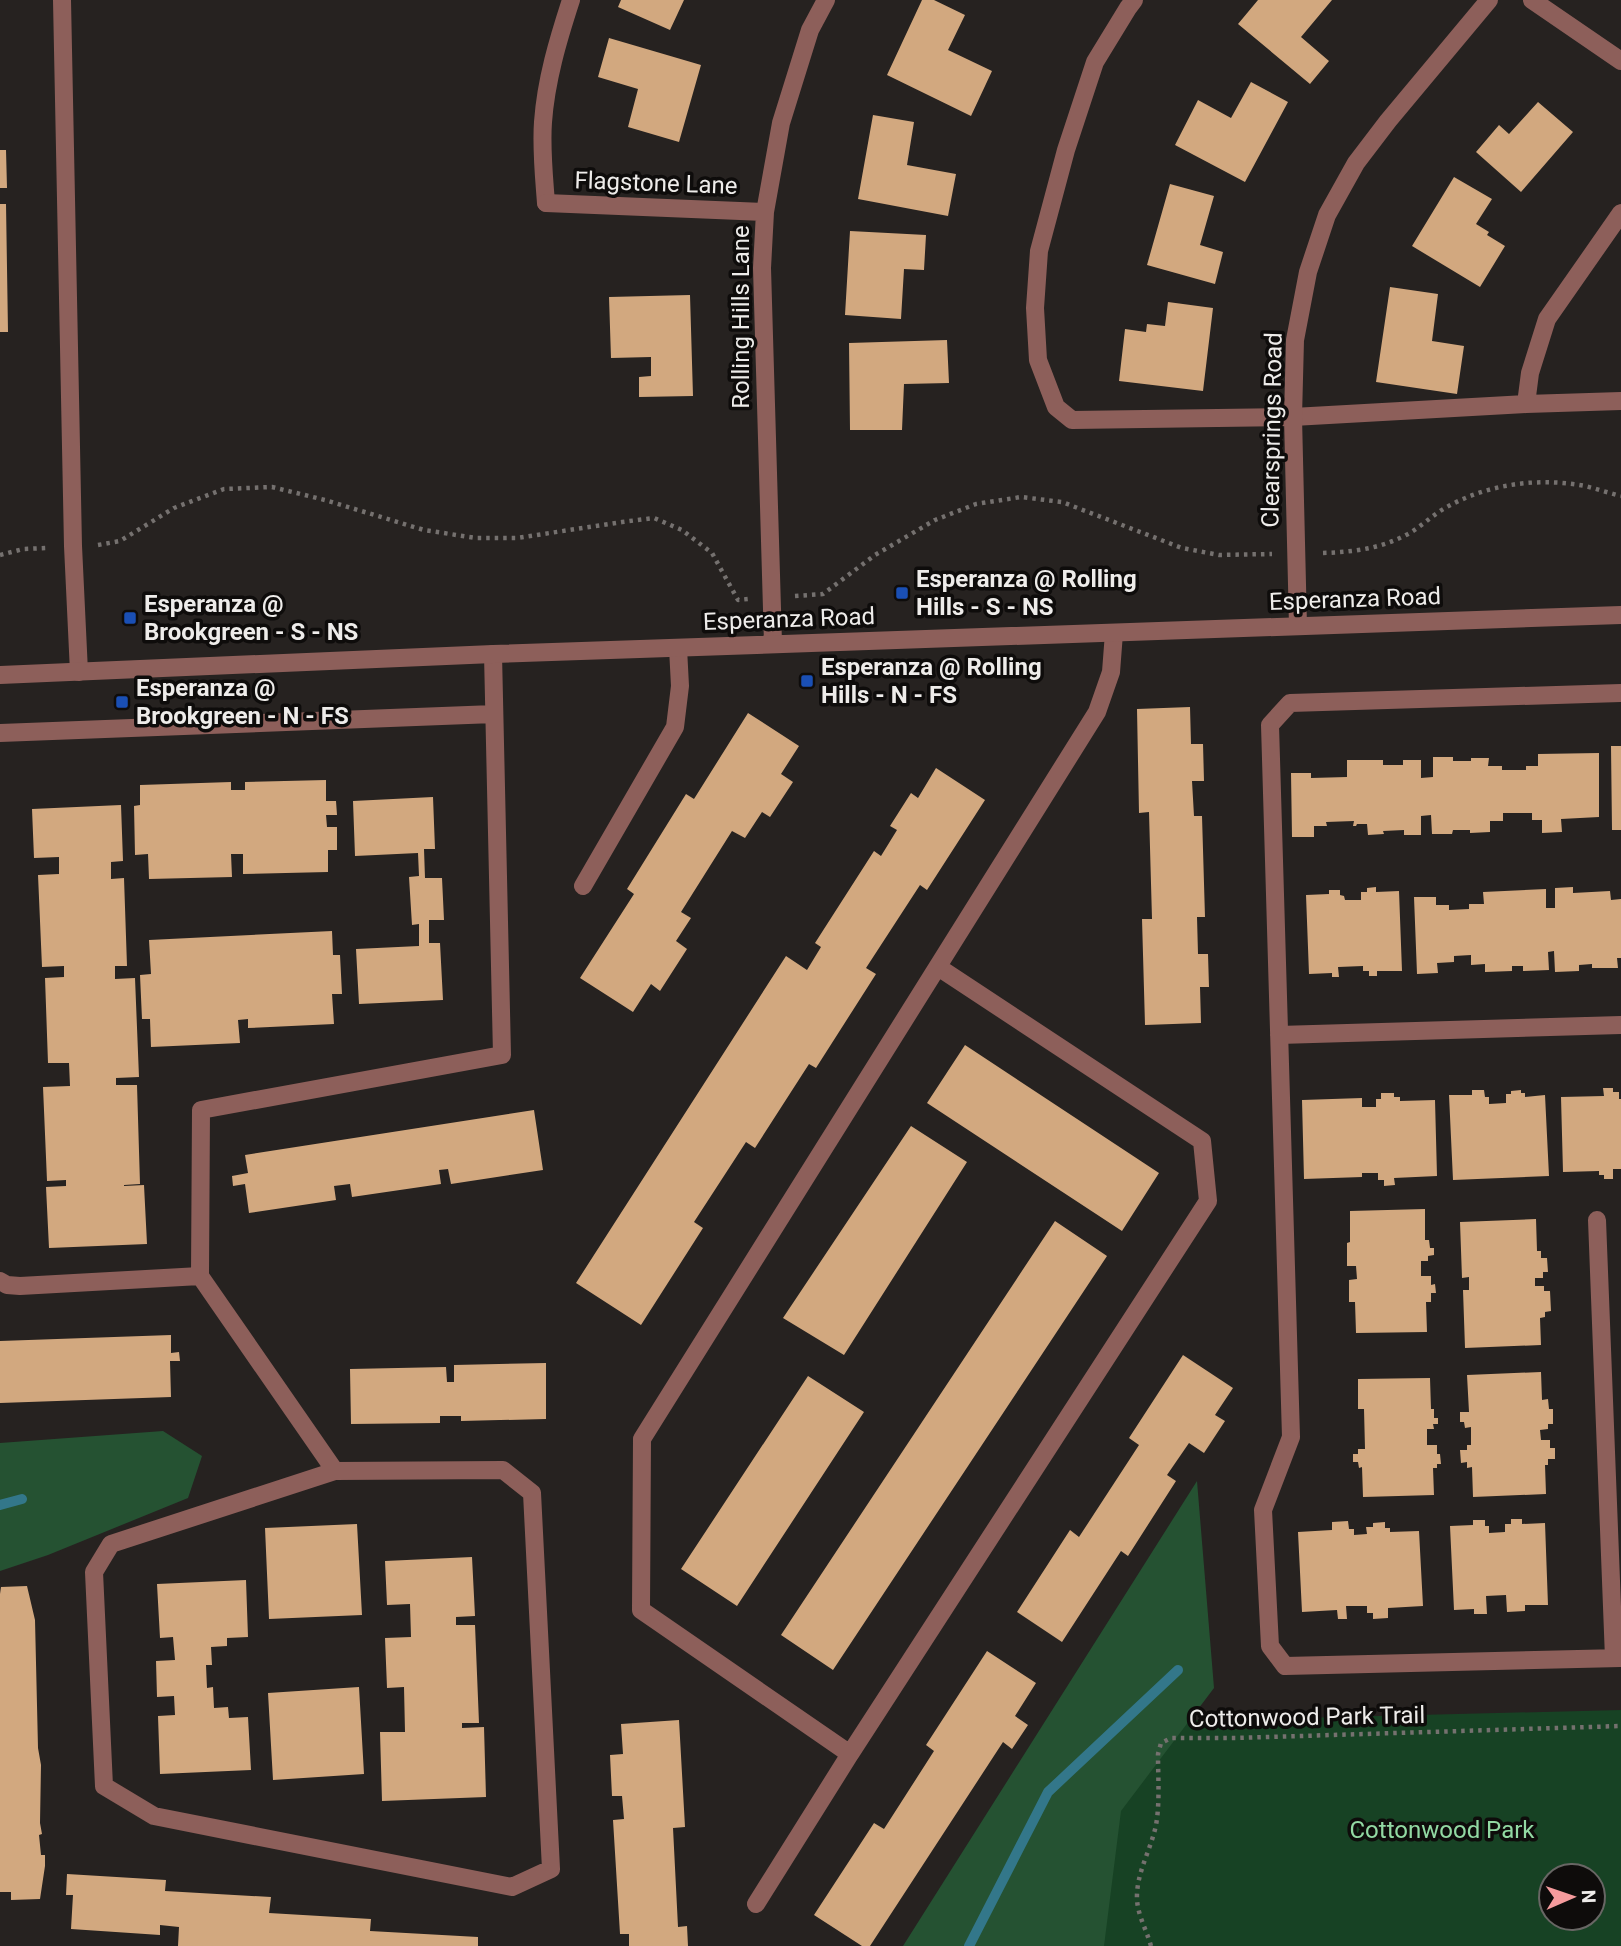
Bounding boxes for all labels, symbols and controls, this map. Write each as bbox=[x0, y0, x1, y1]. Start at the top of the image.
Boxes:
street label: Flagstone Lane bbox=[574, 166, 738, 200]
street label: Rolling Hills Lane bbox=[727, 225, 755, 409]
street label: Clearsprings Road bbox=[1256, 332, 1288, 528]
place label: Esperanza @ Rolling Hills - S - NS bbox=[916, 565, 1137, 621]
street label: Esperanza Road bbox=[1268, 582, 1442, 616]
marker: Esperanza @ Rolling Hills - S - NS bbox=[894, 585, 910, 601]
place label: Esperanza @ Brookgreen - S - NS bbox=[144, 590, 358, 646]
street label: Esperanza Road bbox=[702, 602, 876, 636]
marker: Esperanza @ Brookgreen - S - NS bbox=[122, 610, 138, 626]
place label: Esperanza @ Rolling Hills - N - FS bbox=[821, 653, 1042, 709]
marker: Esperanza @ Rolling Hills - N - FS bbox=[799, 673, 815, 689]
place label: Esperanza @ Brookgreen - N - FS bbox=[136, 674, 349, 730]
marker: Esperanza @ Brookgreen - N - FS bbox=[114, 694, 130, 710]
street label: Cottonwood Park Trail bbox=[1189, 1701, 1425, 1733]
park label: Cottonwood Park bbox=[1350, 1816, 1535, 1844]
north arrow bbox=[1537, 1862, 1607, 1932]
text: N bbox=[1577, 1889, 1600, 1904]

